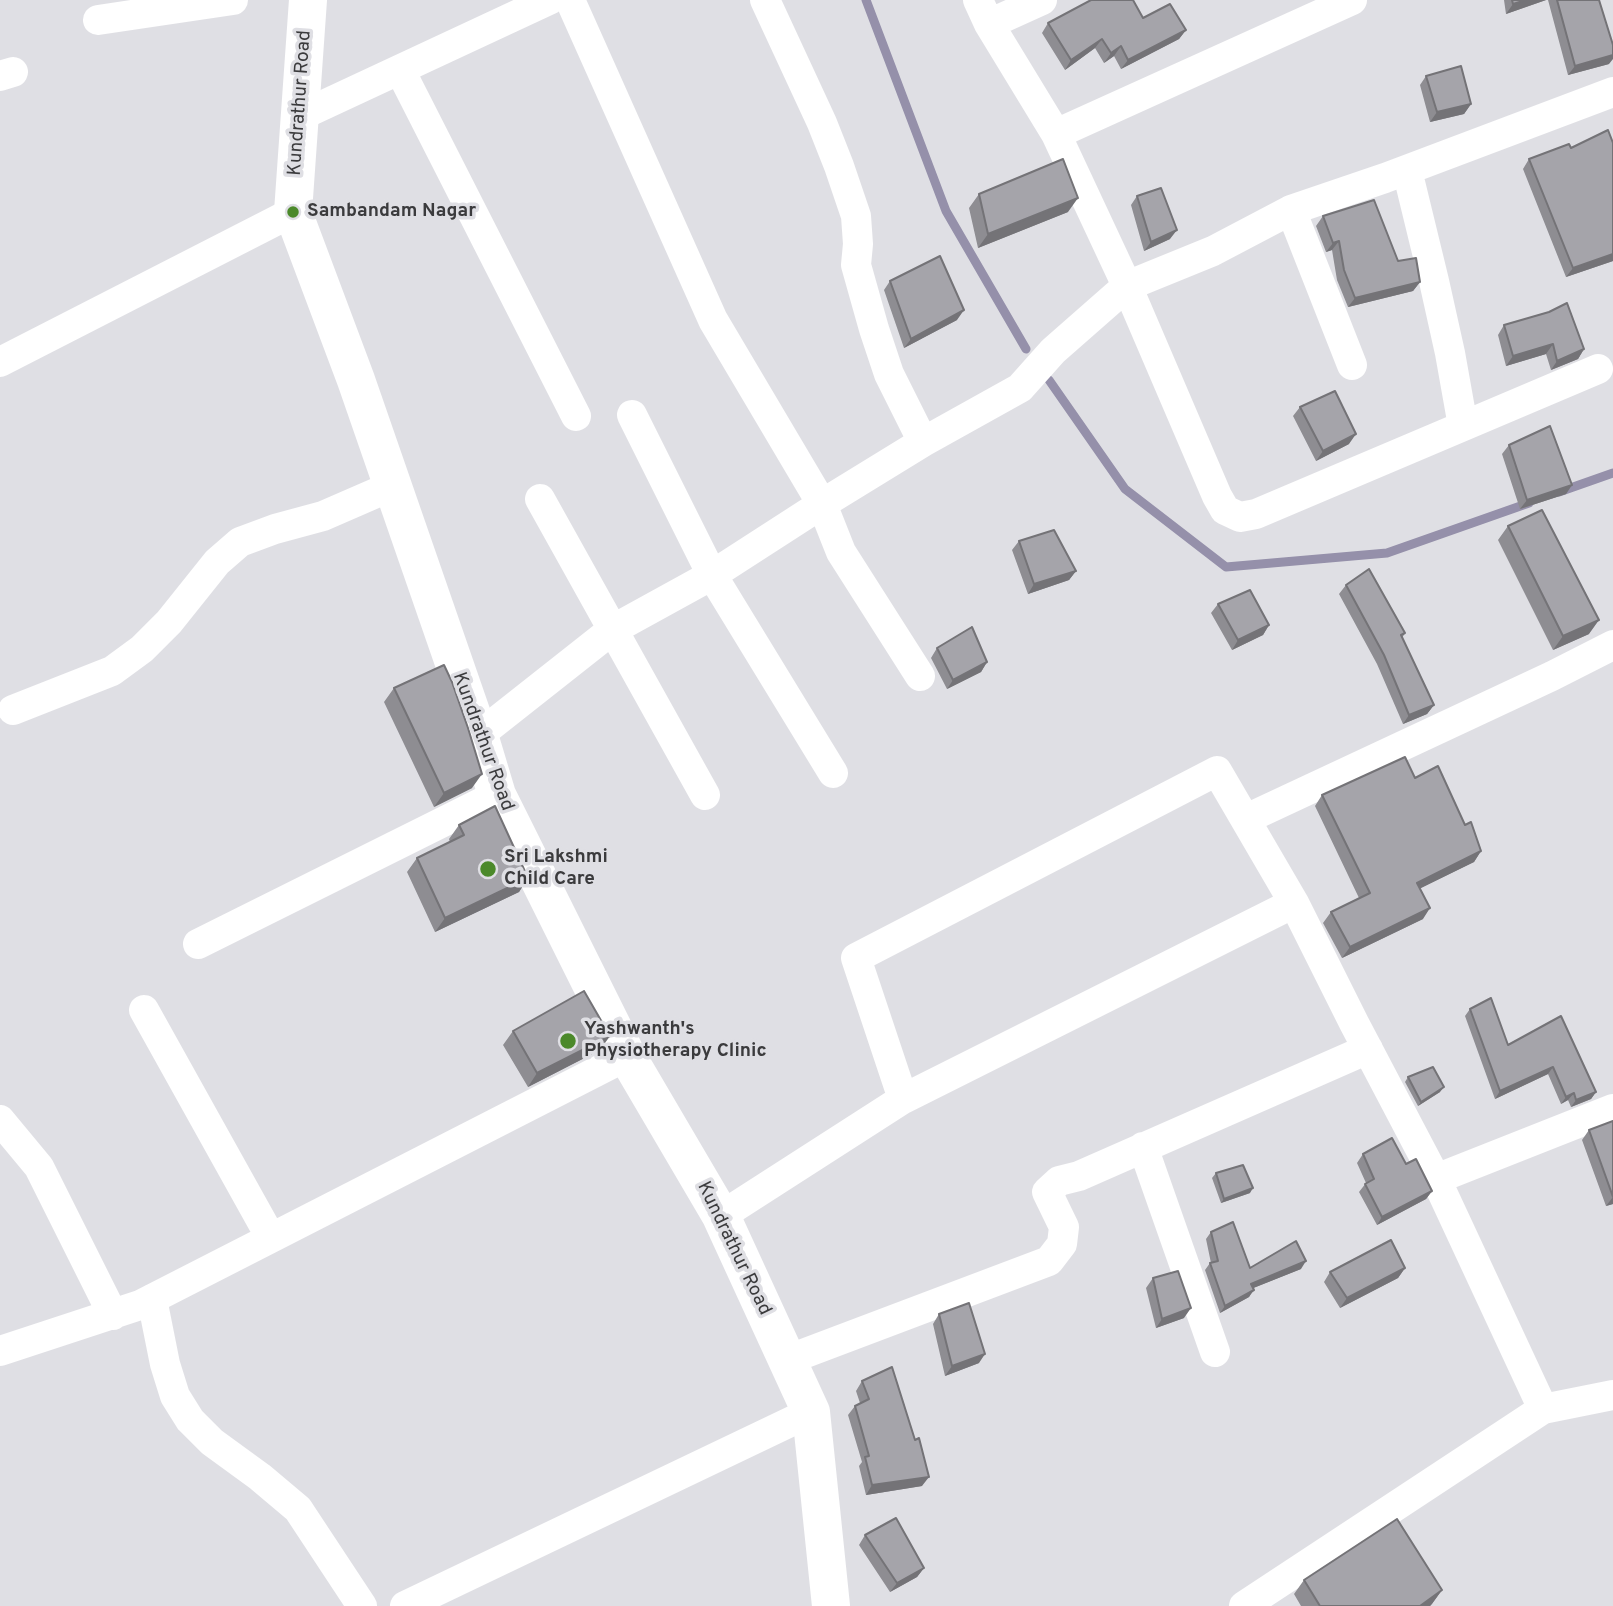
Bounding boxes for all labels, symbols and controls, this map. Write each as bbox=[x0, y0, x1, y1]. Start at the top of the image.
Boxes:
street label: Kundrathur Road bbox=[285, 29, 317, 177]
place label: Sambandam Nagar bbox=[307, 201, 476, 223]
marker: Sambandam Nagar bbox=[285, 204, 301, 220]
street label: Kundrathur Road bbox=[446, 670, 518, 814]
place label: Sri Lakshmi Child Care bbox=[504, 847, 608, 891]
marker: Sri Lakshmi Child Care bbox=[478, 859, 498, 879]
place label: Yashwanth's Physiotherapy Clinic bbox=[584, 1019, 767, 1063]
marker: Yashwanth's Physiotherapy Clinic bbox=[558, 1031, 578, 1051]
street label: Kundrathur Road bbox=[691, 1178, 775, 1320]

